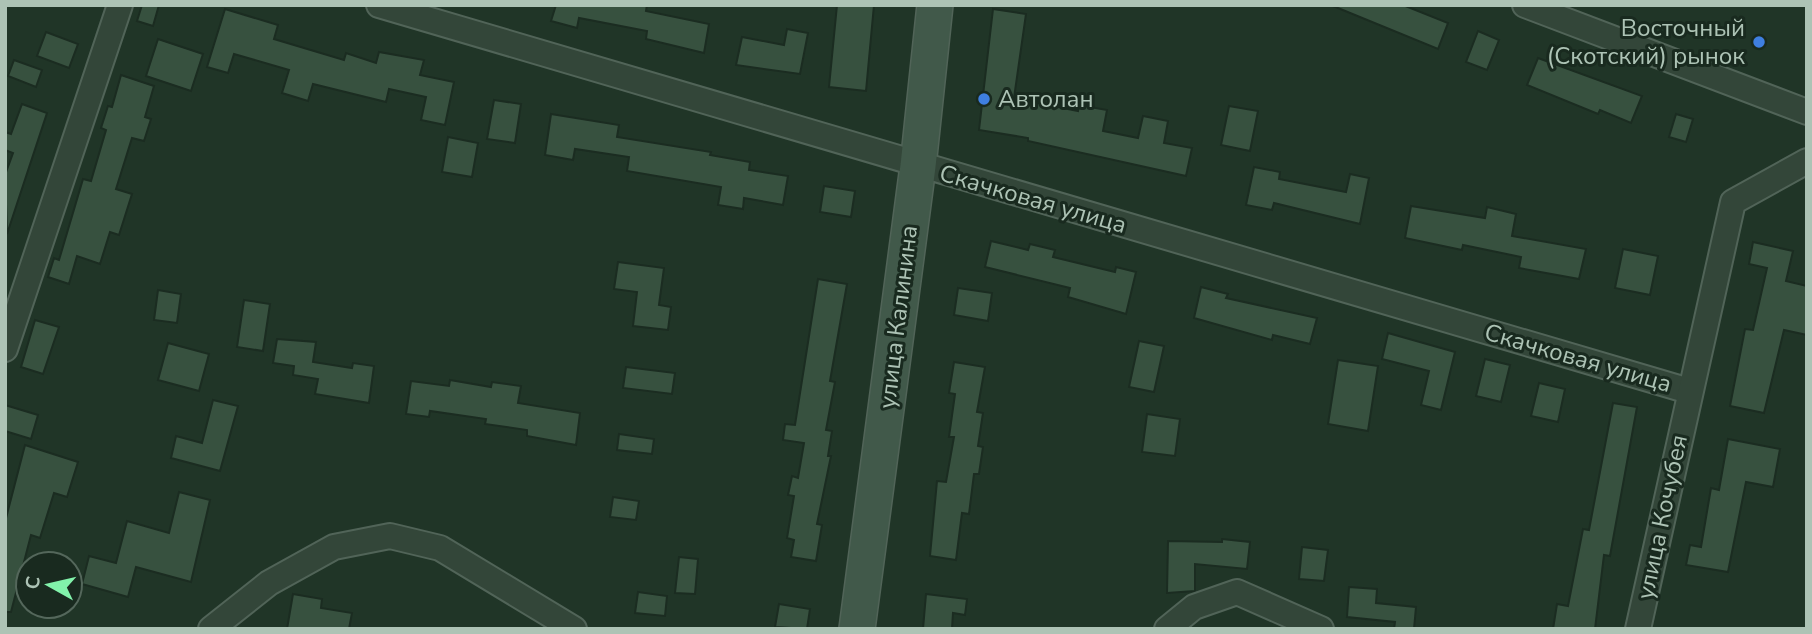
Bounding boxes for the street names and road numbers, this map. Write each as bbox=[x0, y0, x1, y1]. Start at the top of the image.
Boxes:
street label: Скачковая улица bbox=[936, 157, 1130, 241]
street label: улица Калинина bbox=[871, 224, 925, 410]
street label: Скачковая улица bbox=[1481, 316, 1675, 400]
street label: улица Кочубея bbox=[1629, 432, 1695, 602]

